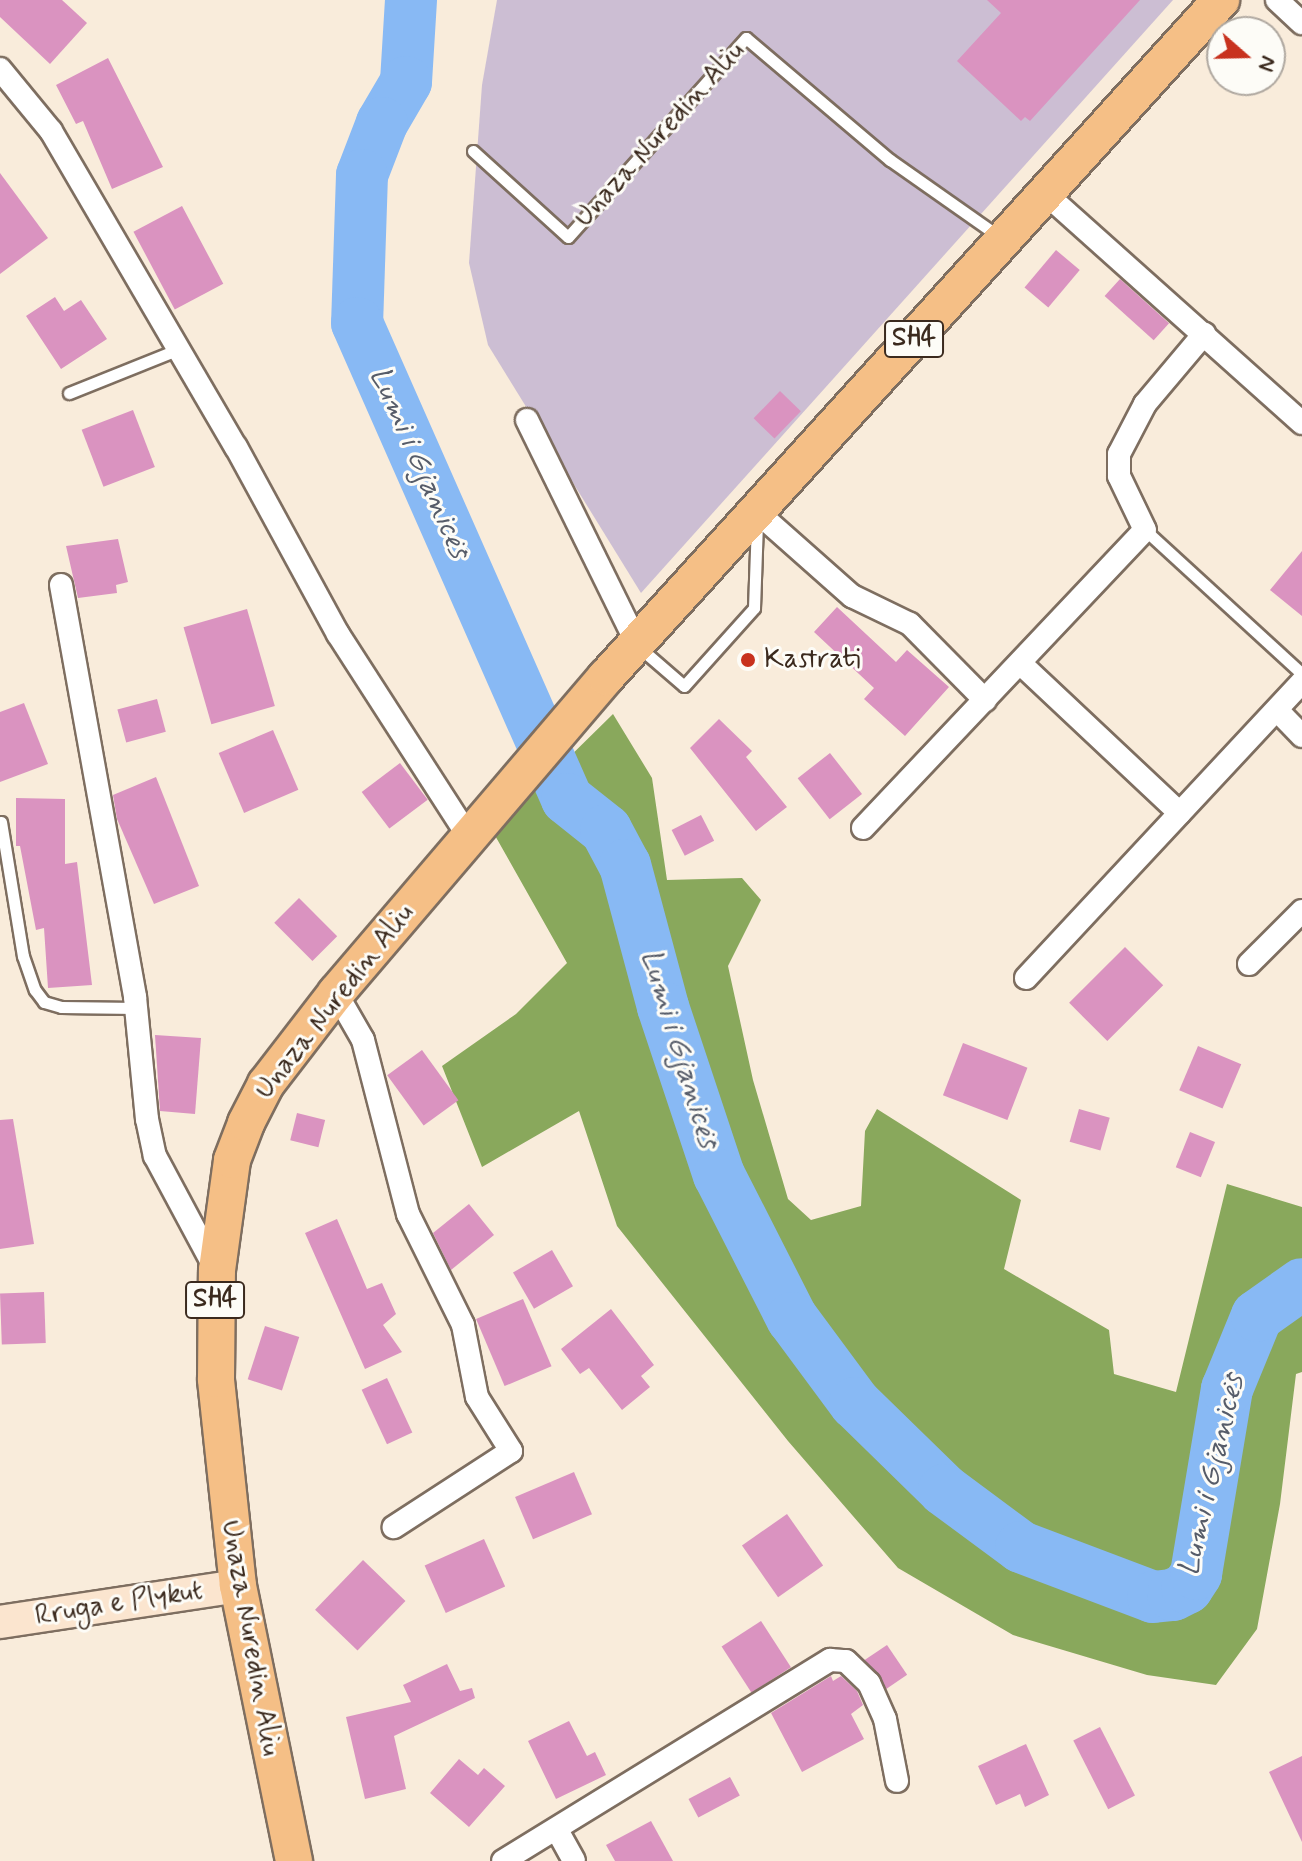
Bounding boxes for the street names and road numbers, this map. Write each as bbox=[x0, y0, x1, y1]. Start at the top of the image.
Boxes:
street label: Unaza Nuredin Aliu bbox=[570, 38, 750, 232]
road number: SH4 bbox=[884, 317, 944, 361]
street label: Unaza Nuredin Aliu bbox=[250, 900, 420, 1104]
road number: SH4 bbox=[185, 1278, 245, 1322]
street label: Unaza Nuredin Aliu bbox=[213, 1521, 287, 1755]
street label: Rruga e Plykut bbox=[33, 1574, 205, 1634]

